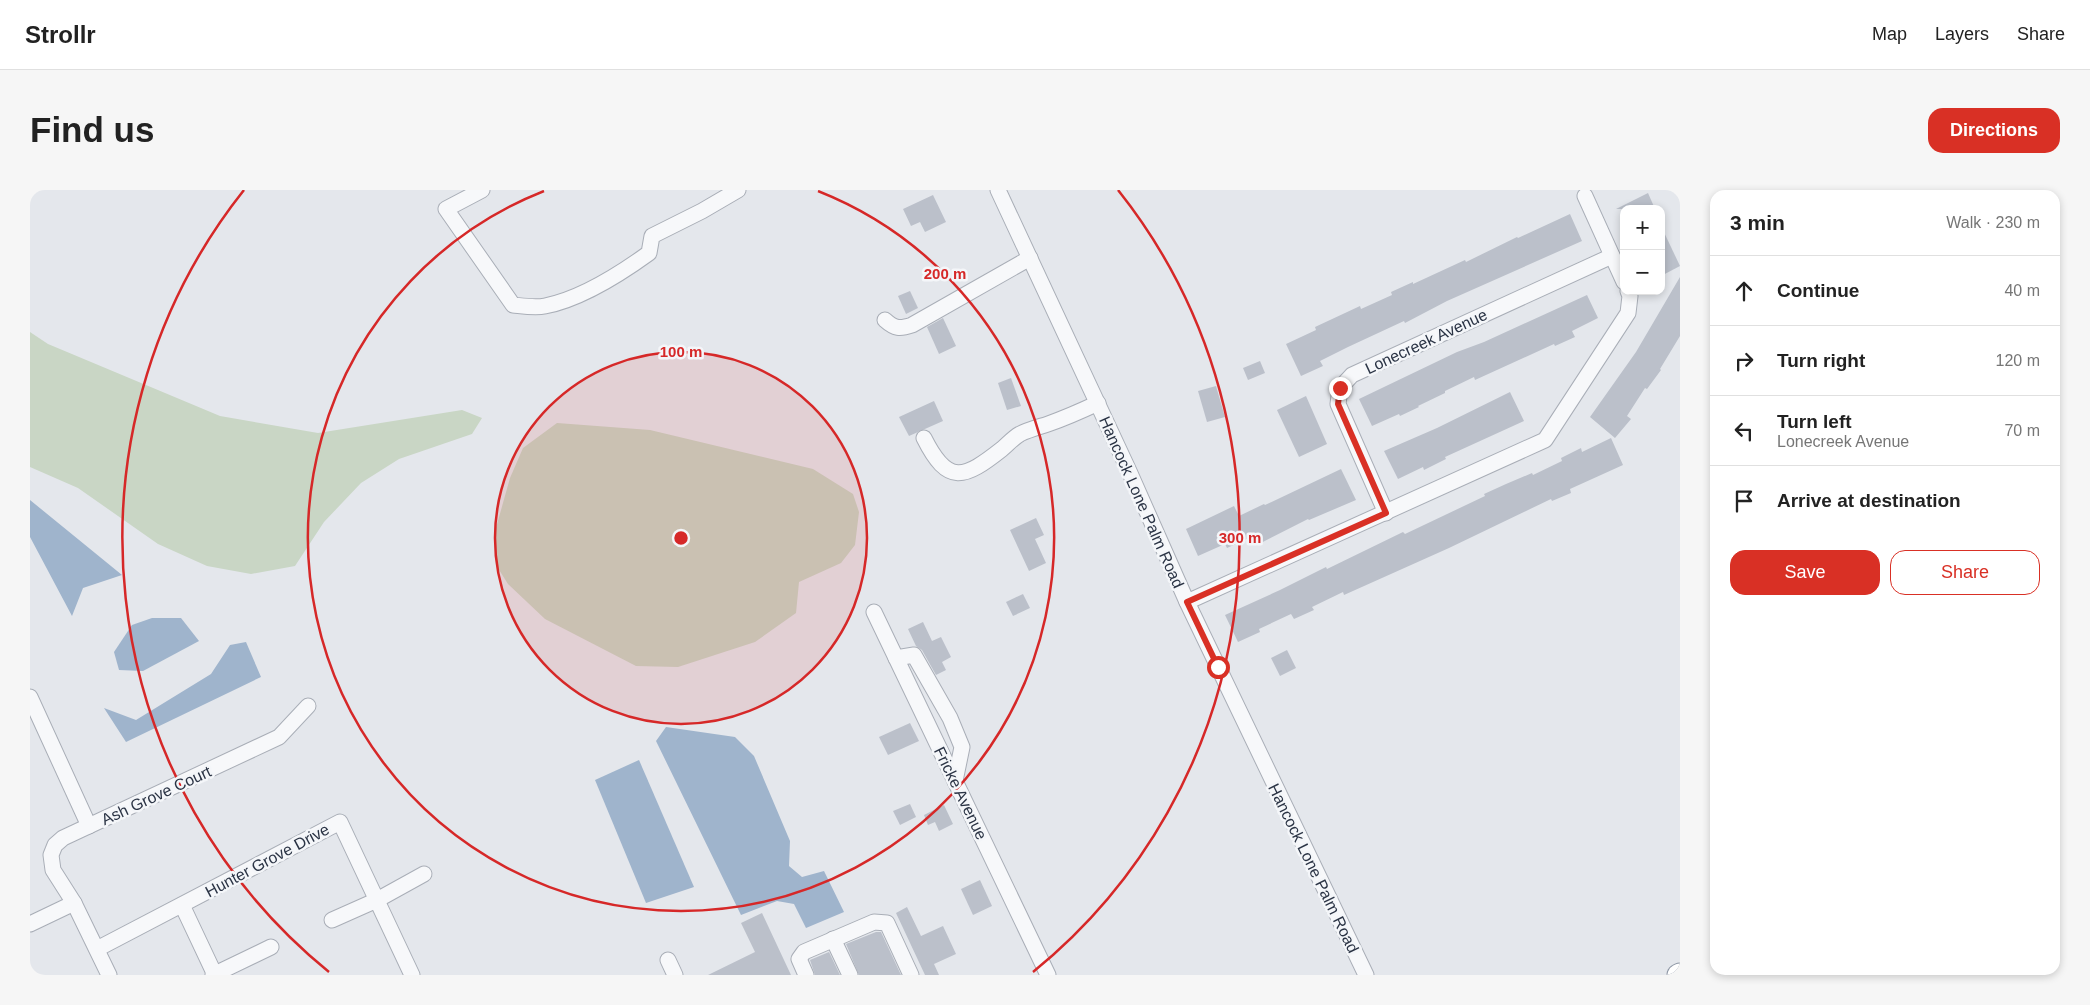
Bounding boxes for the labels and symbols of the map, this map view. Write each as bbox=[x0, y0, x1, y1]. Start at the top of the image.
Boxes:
text: 200 m bbox=[924, 265, 966, 282]
street label: Lonecreek Avenue bbox=[1363, 306, 1490, 377]
text: 100 m bbox=[660, 343, 702, 360]
route end bbox=[1329, 377, 1352, 400]
street label: Hancock Lone Palm Road bbox=[1096, 414, 1187, 591]
centre of rings bbox=[672, 529, 690, 547]
text: 300 m bbox=[1219, 529, 1261, 546]
route start bbox=[1207, 656, 1230, 679]
street label: Fricke Avenue bbox=[931, 744, 990, 842]
street label: Ash Grove Court bbox=[99, 762, 214, 828]
street label: Hancock Lone Palm Road bbox=[1265, 781, 1362, 955]
street label: Hunter Grove Drive bbox=[202, 821, 332, 900]

